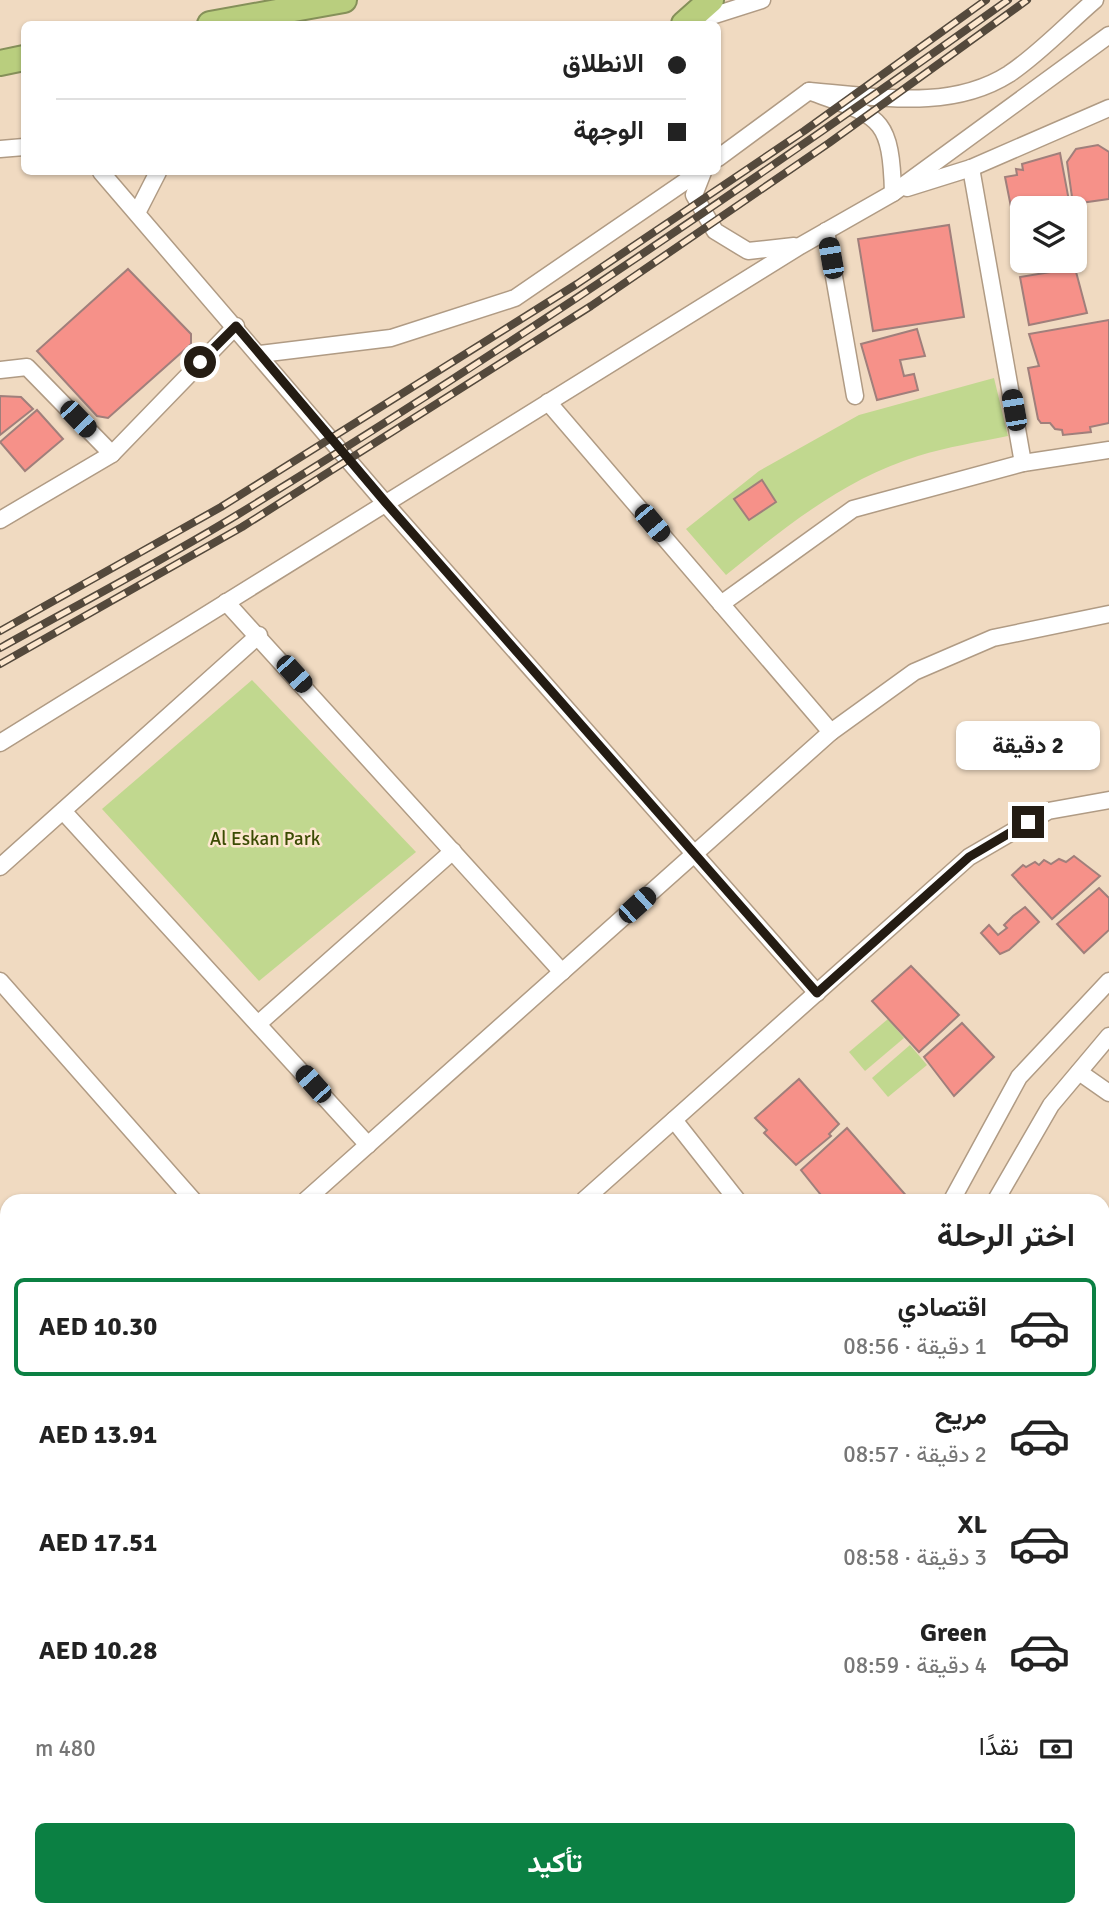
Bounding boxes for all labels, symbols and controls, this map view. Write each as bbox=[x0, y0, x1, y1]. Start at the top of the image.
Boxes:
text: الانطلاق bbox=[562, 48, 644, 80]
text: الوجهة bbox=[573, 115, 644, 147]
map controls bbox=[1010, 196, 1087, 273]
button: layers bbox=[1010, 196, 1087, 273]
car bbox=[818, 235, 845, 281]
route start bbox=[184, 346, 216, 378]
car bbox=[1001, 387, 1028, 433]
car bbox=[56, 397, 101, 441]
car bbox=[631, 500, 674, 546]
car bbox=[273, 651, 316, 697]
callout: 2 دقيقة bbox=[956, 720, 1100, 770]
text: 2 دقيقة bbox=[992, 731, 1064, 760]
route end bbox=[1012, 806, 1044, 838]
park label: Al Eskan Park bbox=[210, 827, 321, 851]
car bbox=[615, 883, 660, 927]
car bbox=[292, 1061, 335, 1107]
text: اختر الرحلة bbox=[937, 1216, 1075, 1255]
text: اقتصادي bbox=[898, 1292, 987, 1324]
icon: car bbox=[1008, 1296, 1071, 1359]
text: AED 10.30 bbox=[39, 1311, 157, 1343]
text: 1 دقيقة · 08:56 bbox=[843, 1332, 987, 1361]
text: مريح bbox=[935, 1400, 987, 1432]
icon: car bbox=[1008, 1404, 1071, 1467]
text: AED 13.91 bbox=[39, 1419, 157, 1451]
text: 2 دقيقة · 08:57 bbox=[843, 1440, 987, 1469]
text: XL bbox=[957, 1509, 987, 1541]
icon: car bbox=[1008, 1512, 1071, 1575]
text: AED 17.51 bbox=[39, 1527, 157, 1559]
text: 3 دقيقة · 08:58 bbox=[843, 1543, 987, 1572]
text: Green bbox=[920, 1617, 987, 1649]
icon: car bbox=[1008, 1620, 1071, 1683]
text: AED 10.28 bbox=[39, 1635, 157, 1667]
text: 4 دقيقة · 08:59 bbox=[843, 1651, 987, 1680]
icon: cash bbox=[1037, 1730, 1075, 1768]
text: نقدًا bbox=[979, 1731, 1019, 1763]
text: 480 m bbox=[35, 1734, 96, 1763]
button: تأكيد bbox=[35, 1823, 1075, 1903]

